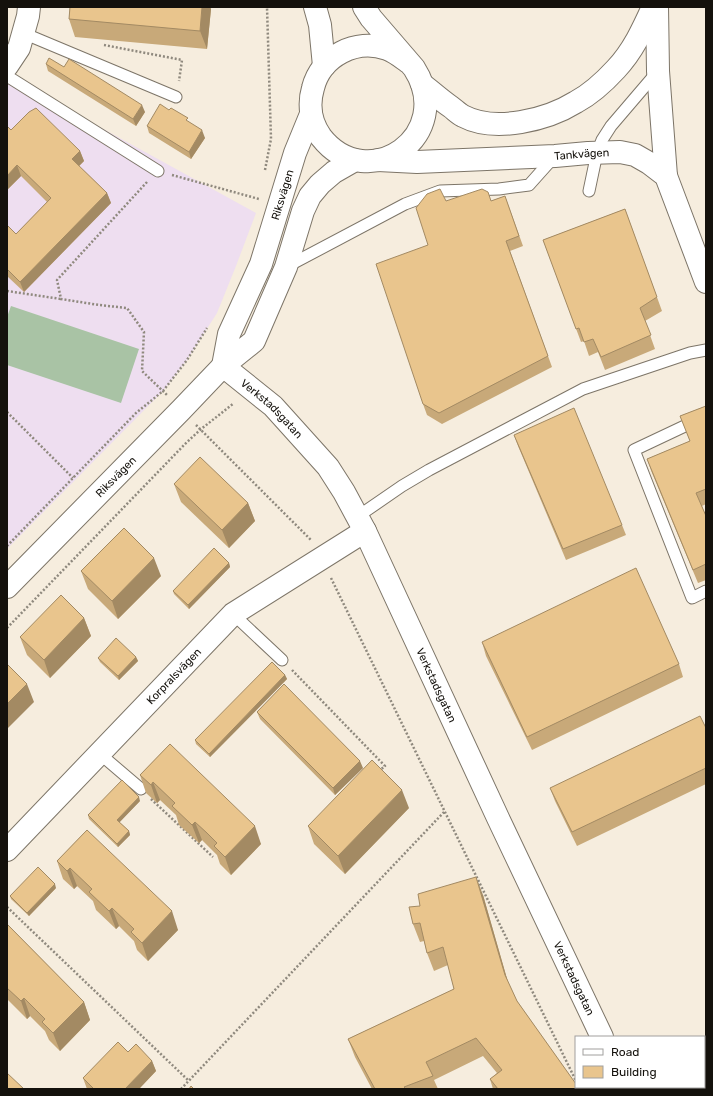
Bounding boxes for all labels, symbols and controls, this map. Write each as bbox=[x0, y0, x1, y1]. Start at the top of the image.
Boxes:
street label: Tankvägen bbox=[554, 146, 609, 163]
street label: Riksvägen bbox=[269, 168, 297, 222]
street label: Verkstadsgatan bbox=[238, 377, 305, 441]
street label: Riksvägen bbox=[93, 454, 139, 500]
street label: Korpralsvägen bbox=[144, 645, 204, 707]
street label: Verkstadsgatan bbox=[413, 646, 459, 725]
street label: Verkstadsgatan bbox=[551, 939, 597, 1018]
legend bbox=[575, 1036, 705, 1088]
text: Road bbox=[611, 1045, 639, 1059]
text: Building bbox=[611, 1065, 657, 1079]

